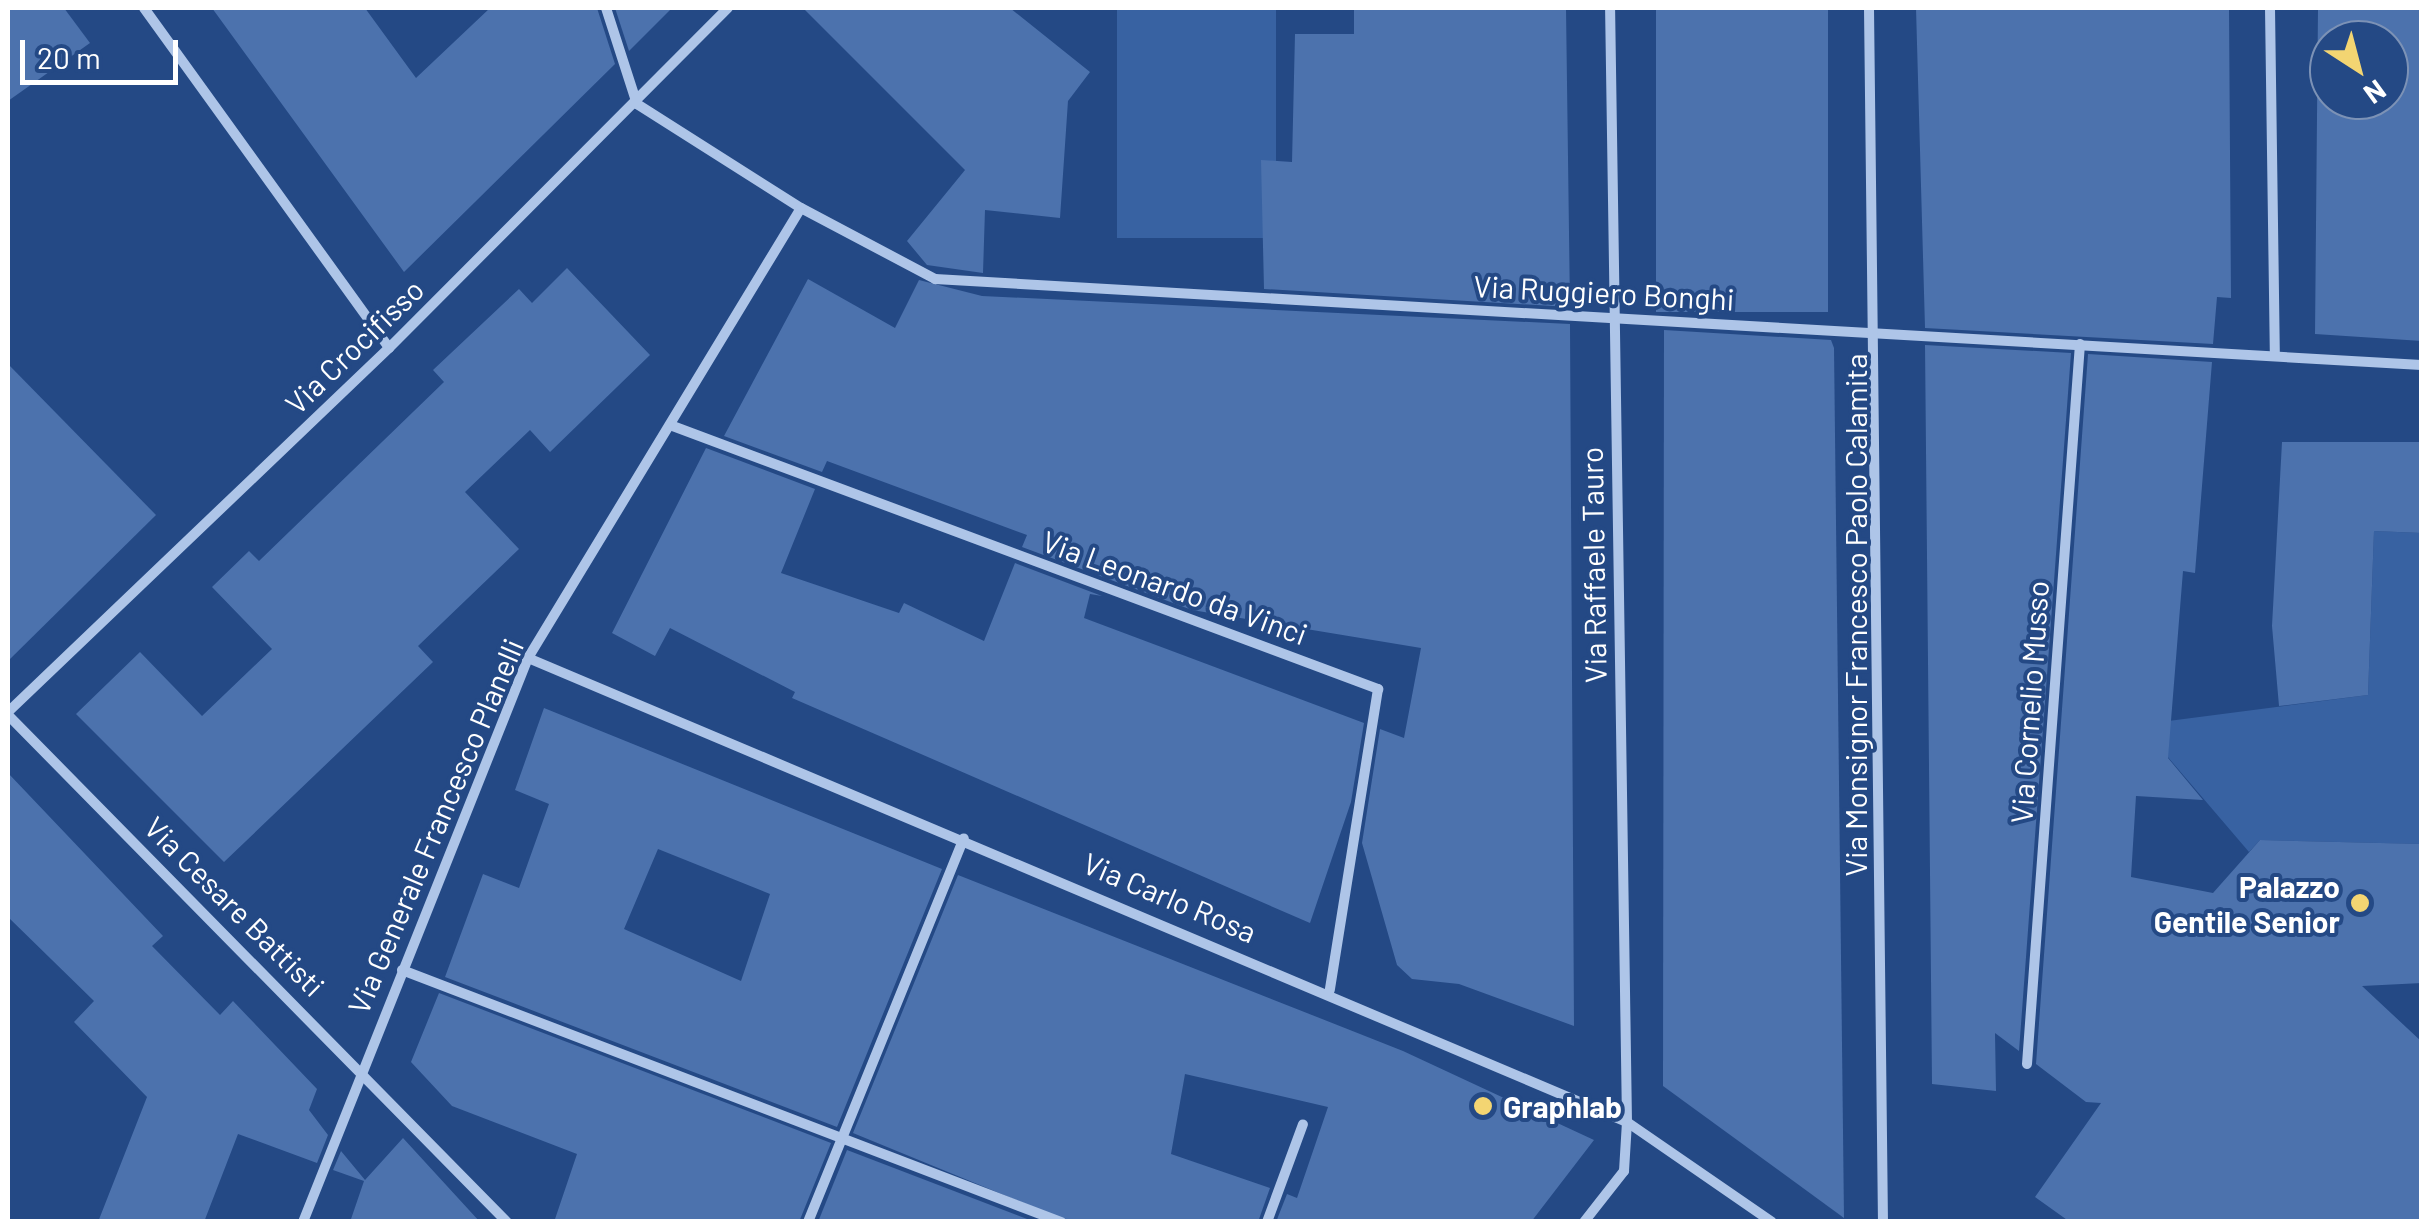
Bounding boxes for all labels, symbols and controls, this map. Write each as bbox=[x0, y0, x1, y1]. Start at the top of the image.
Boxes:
scale bar bbox=[25, 20, 182, 82]
north arrow bbox=[2309, 20, 2409, 120]
text: 20 m bbox=[37, 39, 101, 75]
text: N bbox=[2358, 73, 2393, 112]
street label: Via Ruggiero Bonghi bbox=[1473, 267, 1735, 317]
street label: Via Crocifisso bbox=[277, 271, 431, 421]
street label: Via Monsignor Francesco Paolo Calamita bbox=[1837, 353, 1873, 877]
street label: Via Raffaele Tauro bbox=[1573, 447, 1613, 683]
street label: Via Leonardo da Vinci bbox=[1038, 522, 1312, 652]
street label: Via Cornelio Musso bbox=[2003, 579, 2055, 825]
street label: Via Generale Francesco Planelli bbox=[340, 633, 530, 1019]
street label: Via Cesare Battisti bbox=[138, 809, 332, 1003]
street label: Via Carlo Rosa bbox=[1078, 844, 1262, 950]
place label: Palazzo Gentile Senior bbox=[2154, 868, 2340, 938]
marker: Palazzo Gentile Senior bbox=[2349, 892, 2371, 914]
place label: Graphlab bbox=[1503, 1088, 1622, 1124]
marker: Graphlab bbox=[1472, 1095, 1494, 1117]

